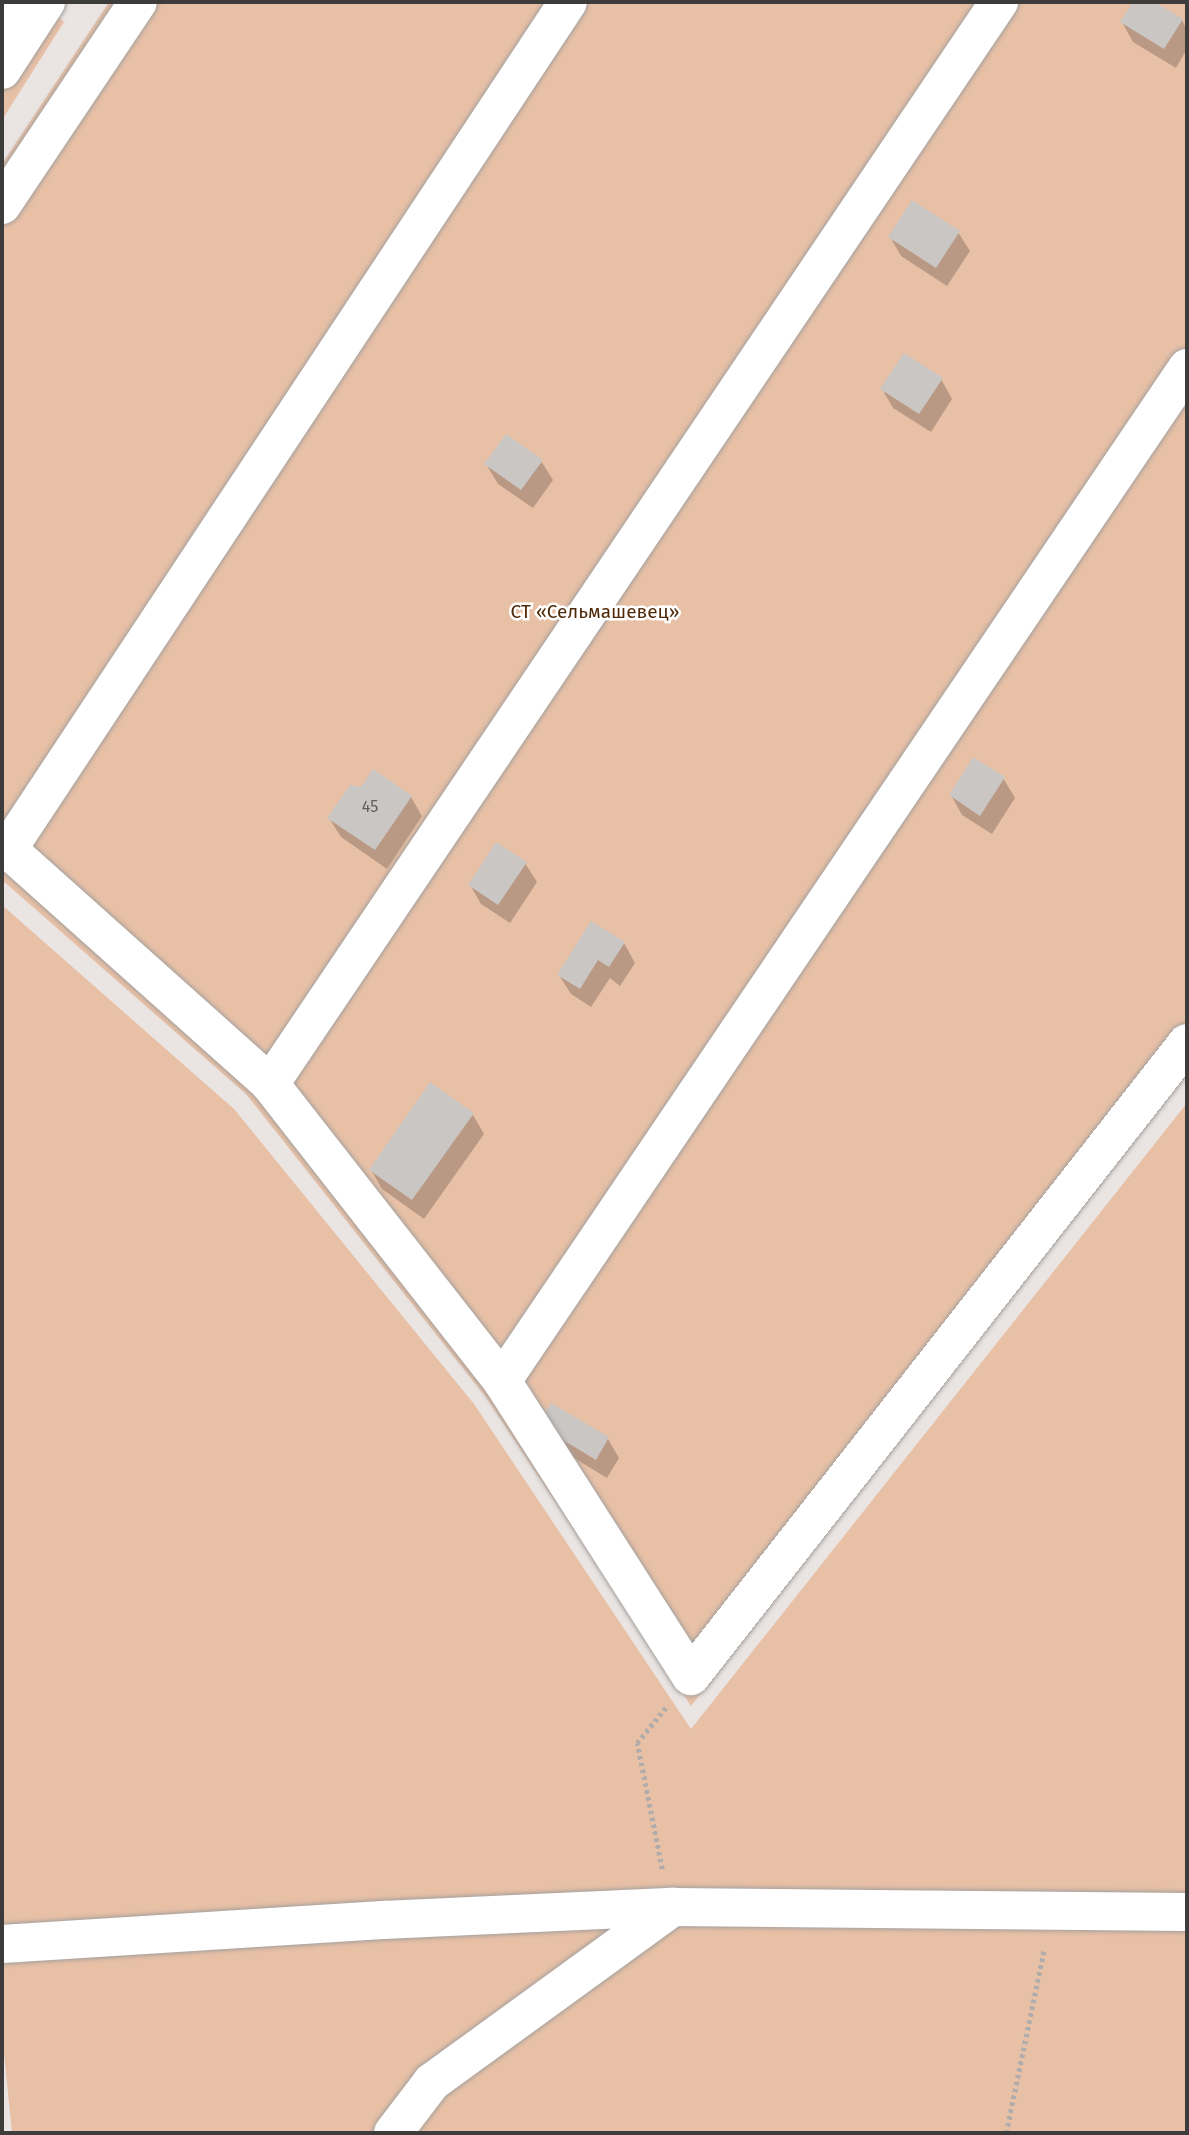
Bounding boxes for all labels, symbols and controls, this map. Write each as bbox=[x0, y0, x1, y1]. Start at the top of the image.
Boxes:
park label: СТ «Сельмашевец» bbox=[511, 601, 679, 623]
house number: 45 bbox=[362, 797, 378, 817]

